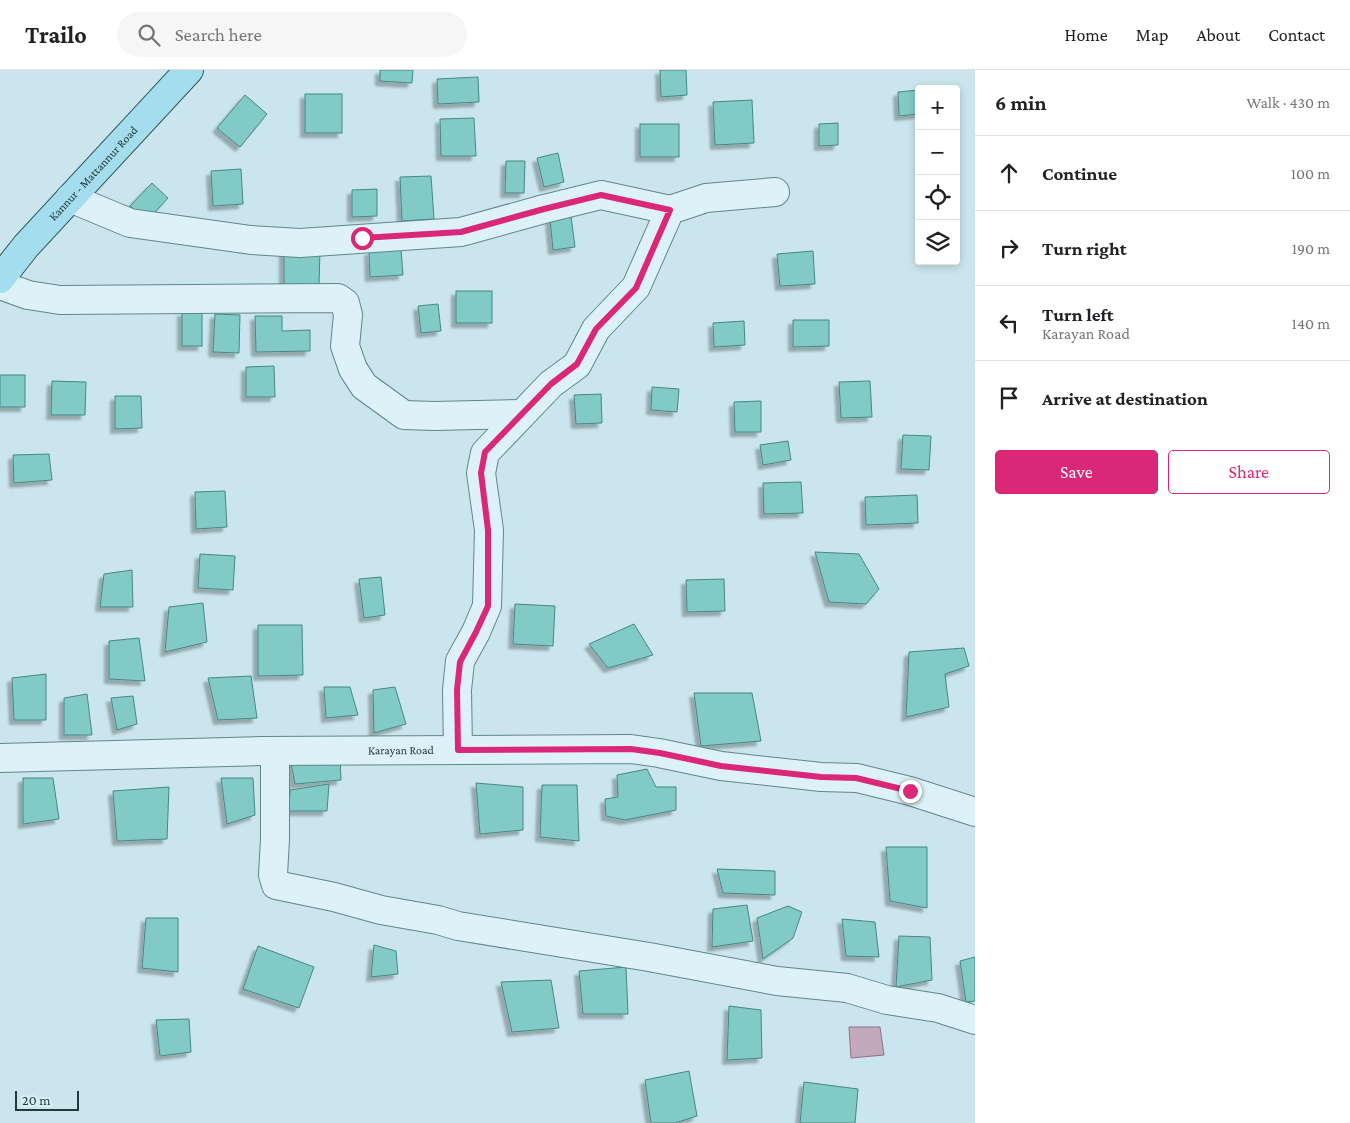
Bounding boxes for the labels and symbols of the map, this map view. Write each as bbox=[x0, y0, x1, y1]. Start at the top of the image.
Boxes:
street label: Kannur - Mattannur Road bbox=[46, 123, 141, 224]
route start bbox=[351, 227, 374, 250]
street label: Karayan Road bbox=[368, 743, 435, 757]
route end bbox=[899, 780, 922, 803]
scale bar bbox=[15, 1088, 79, 1111]

